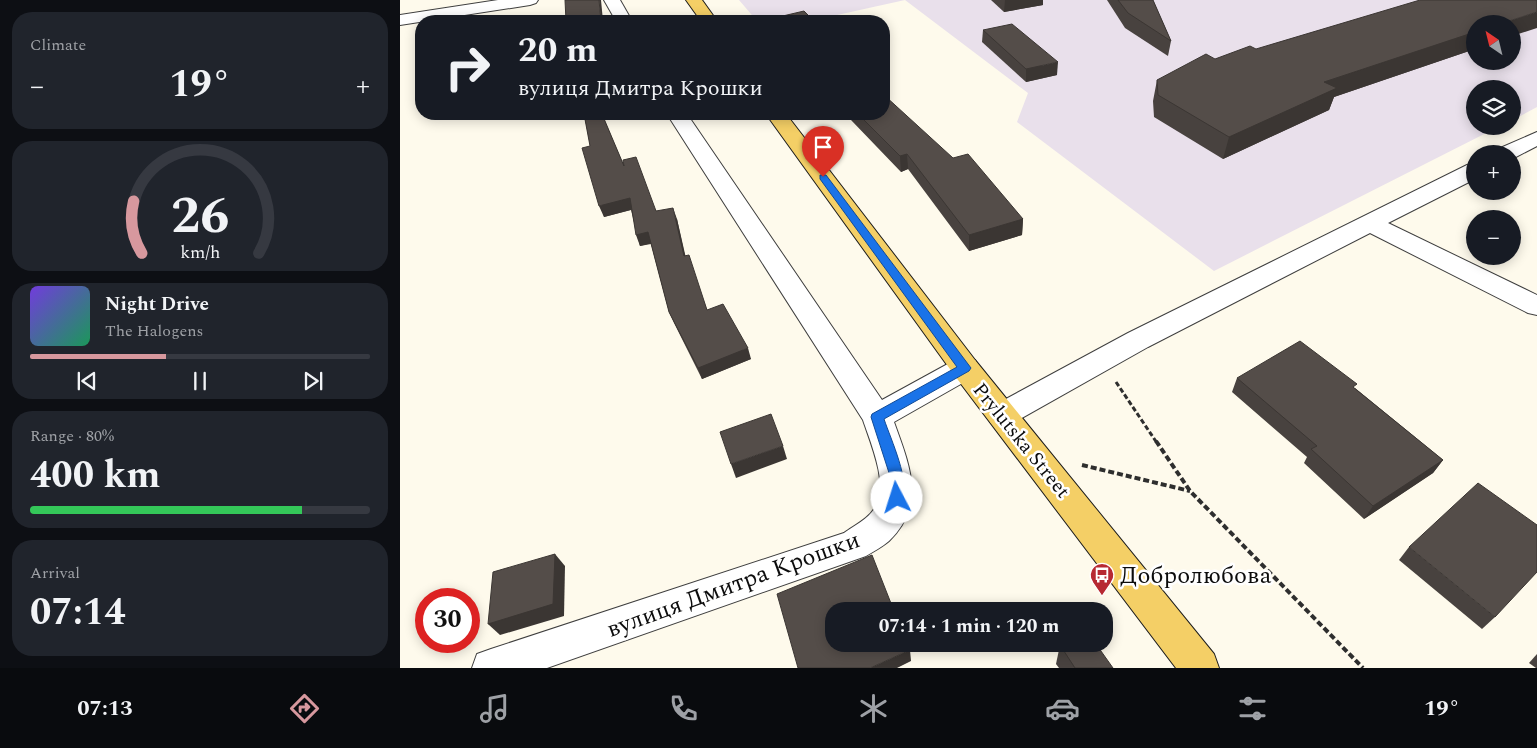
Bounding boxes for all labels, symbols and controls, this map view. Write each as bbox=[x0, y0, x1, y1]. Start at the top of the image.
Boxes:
north arrow bbox=[1466, 15, 1521, 70]
map controls bbox=[1466, 15, 1521, 265]
text: 20 m bbox=[518, 24, 598, 77]
text: Climate bbox=[30, 33, 86, 57]
icon: right bbox=[435, 35, 500, 100]
text: 19° bbox=[169, 56, 231, 114]
text: − bbox=[30, 65, 44, 108]
text: + bbox=[356, 65, 370, 108]
text: вулиця Дмитра Крошки bbox=[518, 72, 763, 105]
button: layers bbox=[1466, 80, 1521, 135]
pin bbox=[802, 126, 844, 177]
icon: arrive bbox=[809, 133, 837, 161]
button: + bbox=[1466, 145, 1521, 200]
text: 26 bbox=[171, 177, 229, 256]
button: − bbox=[1466, 210, 1521, 265]
text: km/h bbox=[180, 239, 220, 266]
text: Night Drive bbox=[105, 290, 209, 319]
text: The Halogens bbox=[105, 319, 203, 343]
icon: previous bbox=[73, 367, 101, 395]
icon: pause bbox=[186, 367, 214, 395]
icon: next bbox=[299, 367, 327, 395]
street label: Prylutska Street bbox=[965, 376, 1077, 505]
text: Range · 80% bbox=[30, 424, 114, 448]
text: 400 km bbox=[30, 447, 161, 505]
position arrow bbox=[870, 471, 922, 523]
street label: вулиця Дмитра Крошки bbox=[602, 522, 865, 648]
place label: Добролюбова bbox=[1120, 558, 1272, 594]
text: Arrival bbox=[30, 561, 80, 585]
bus stop icon: Добролюбова bbox=[1089, 562, 1115, 596]
text: 07:14 bbox=[30, 584, 125, 642]
speed limit sign: 30 bbox=[415, 588, 480, 653]
text: 07:14 · 1 min · 120 m bbox=[879, 612, 1059, 641]
icon: directions bbox=[287, 691, 322, 726]
icon: music bbox=[477, 691, 512, 726]
icon: phone bbox=[666, 691, 701, 726]
icon: climate bbox=[856, 691, 891, 726]
icon: car bbox=[1045, 691, 1080, 726]
icon: filters bbox=[1235, 691, 1270, 726]
text: 07:13 bbox=[77, 692, 133, 725]
text: 19° bbox=[1424, 692, 1460, 725]

